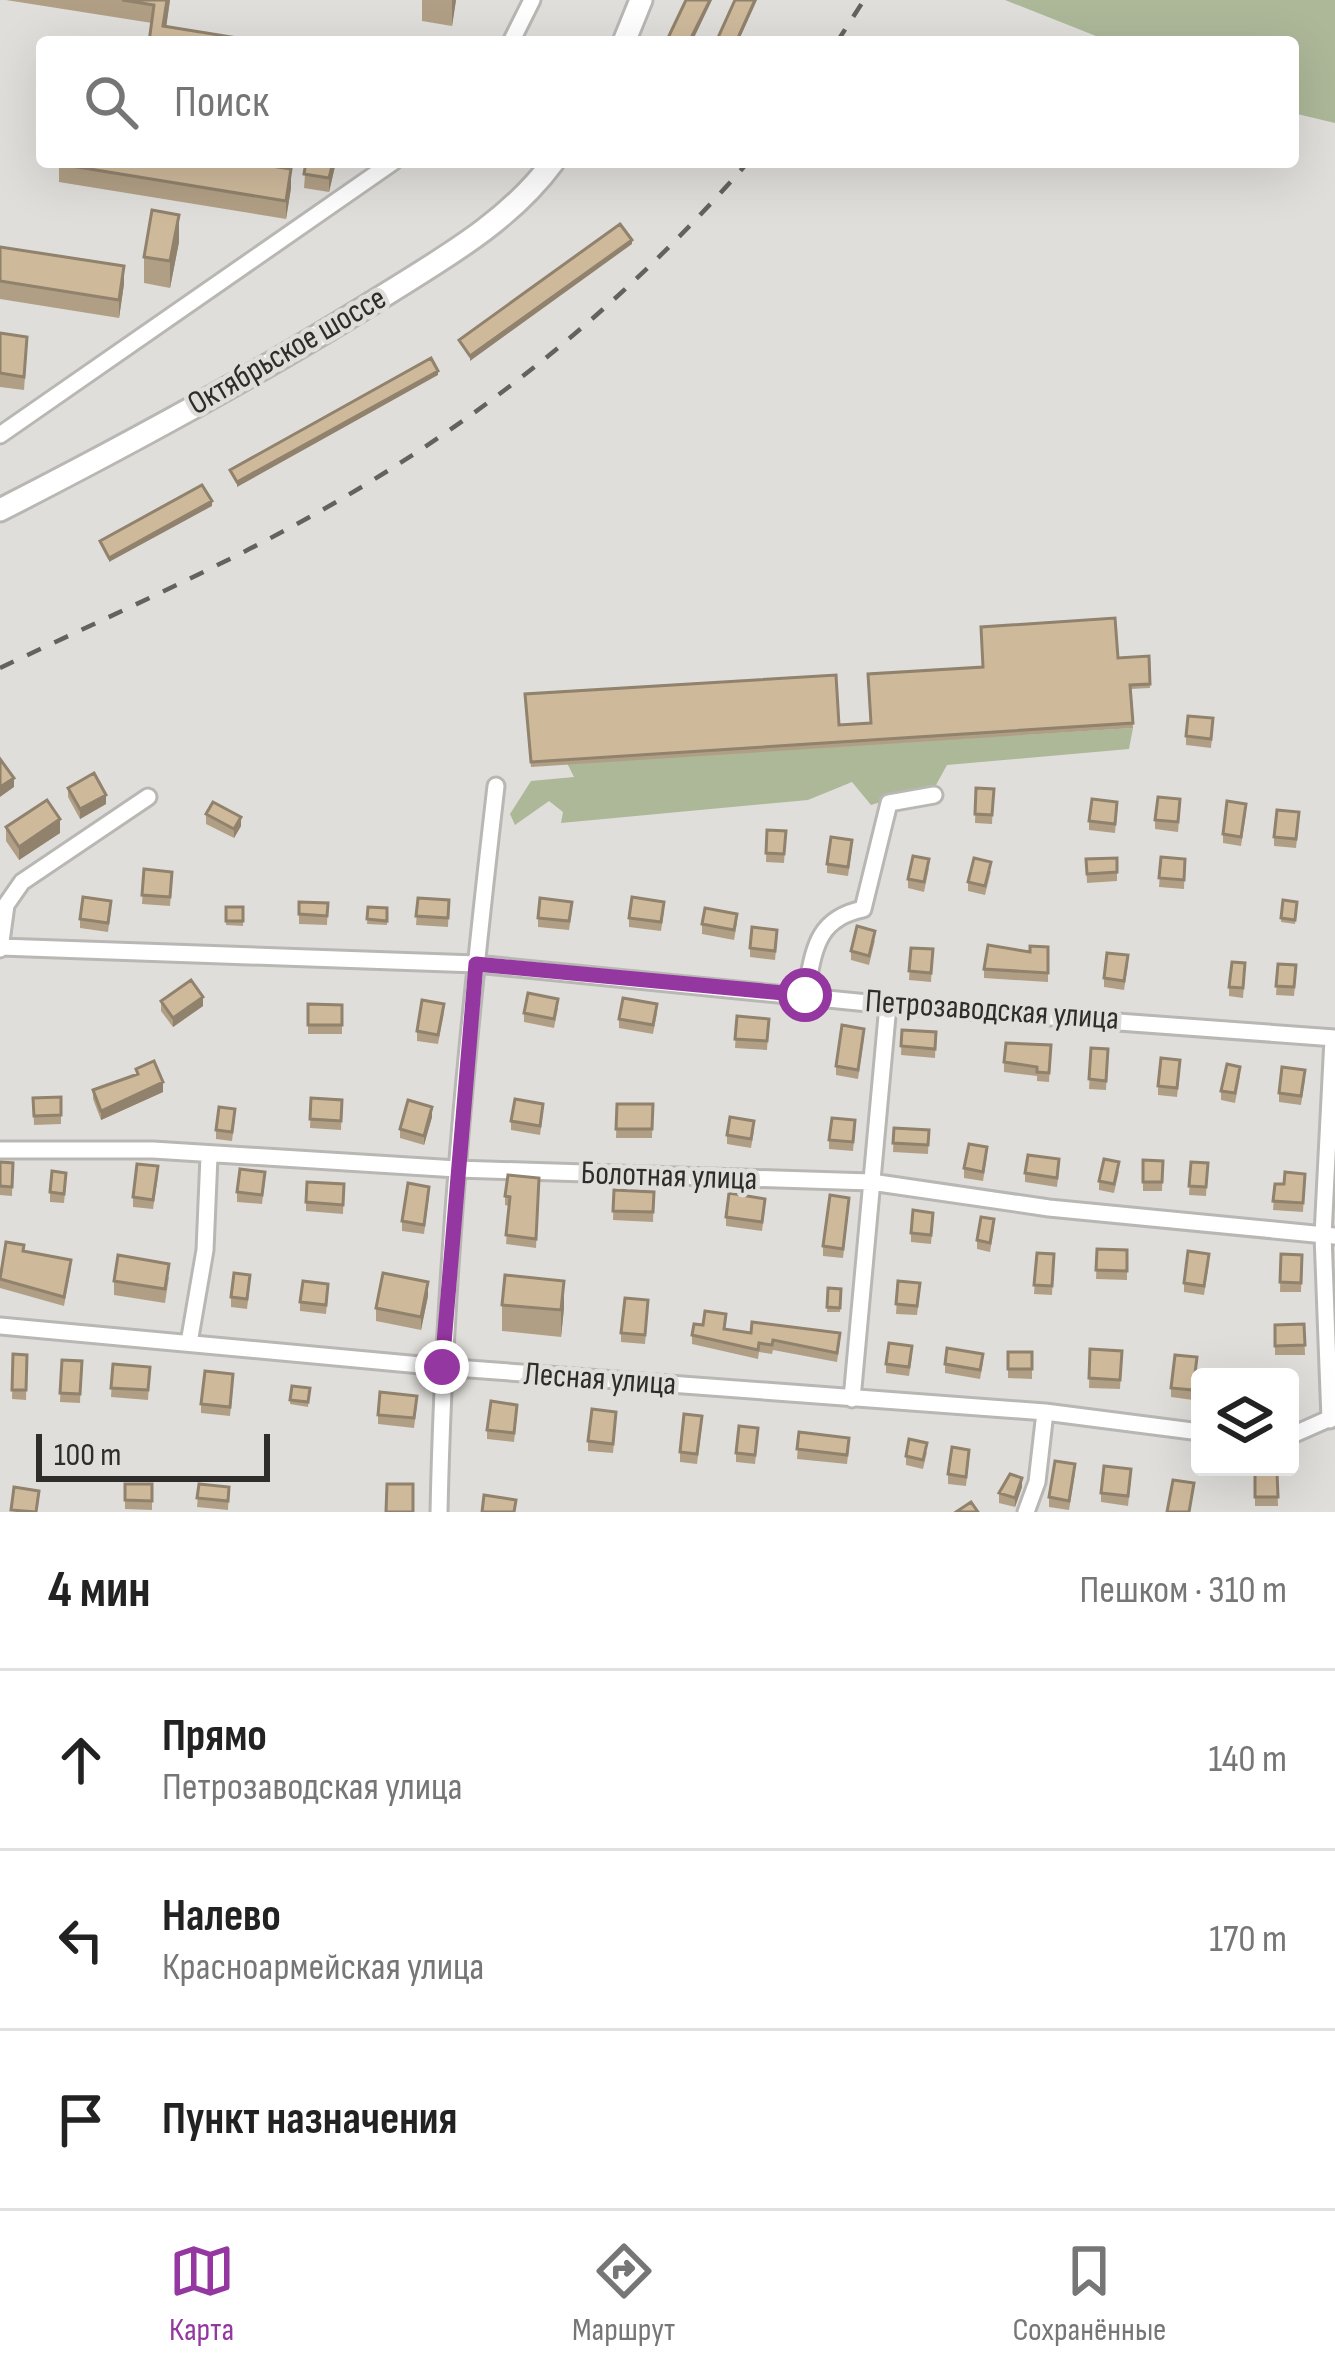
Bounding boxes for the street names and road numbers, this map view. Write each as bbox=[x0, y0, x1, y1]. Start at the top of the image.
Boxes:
street label: Октябрьское шоссе bbox=[181, 278, 393, 424]
street label: Петрозаводская улица bbox=[864, 981, 1120, 1039]
street label: Болотная улица bbox=[580, 1153, 758, 1199]
street label: Лесная улица bbox=[523, 1354, 677, 1404]

